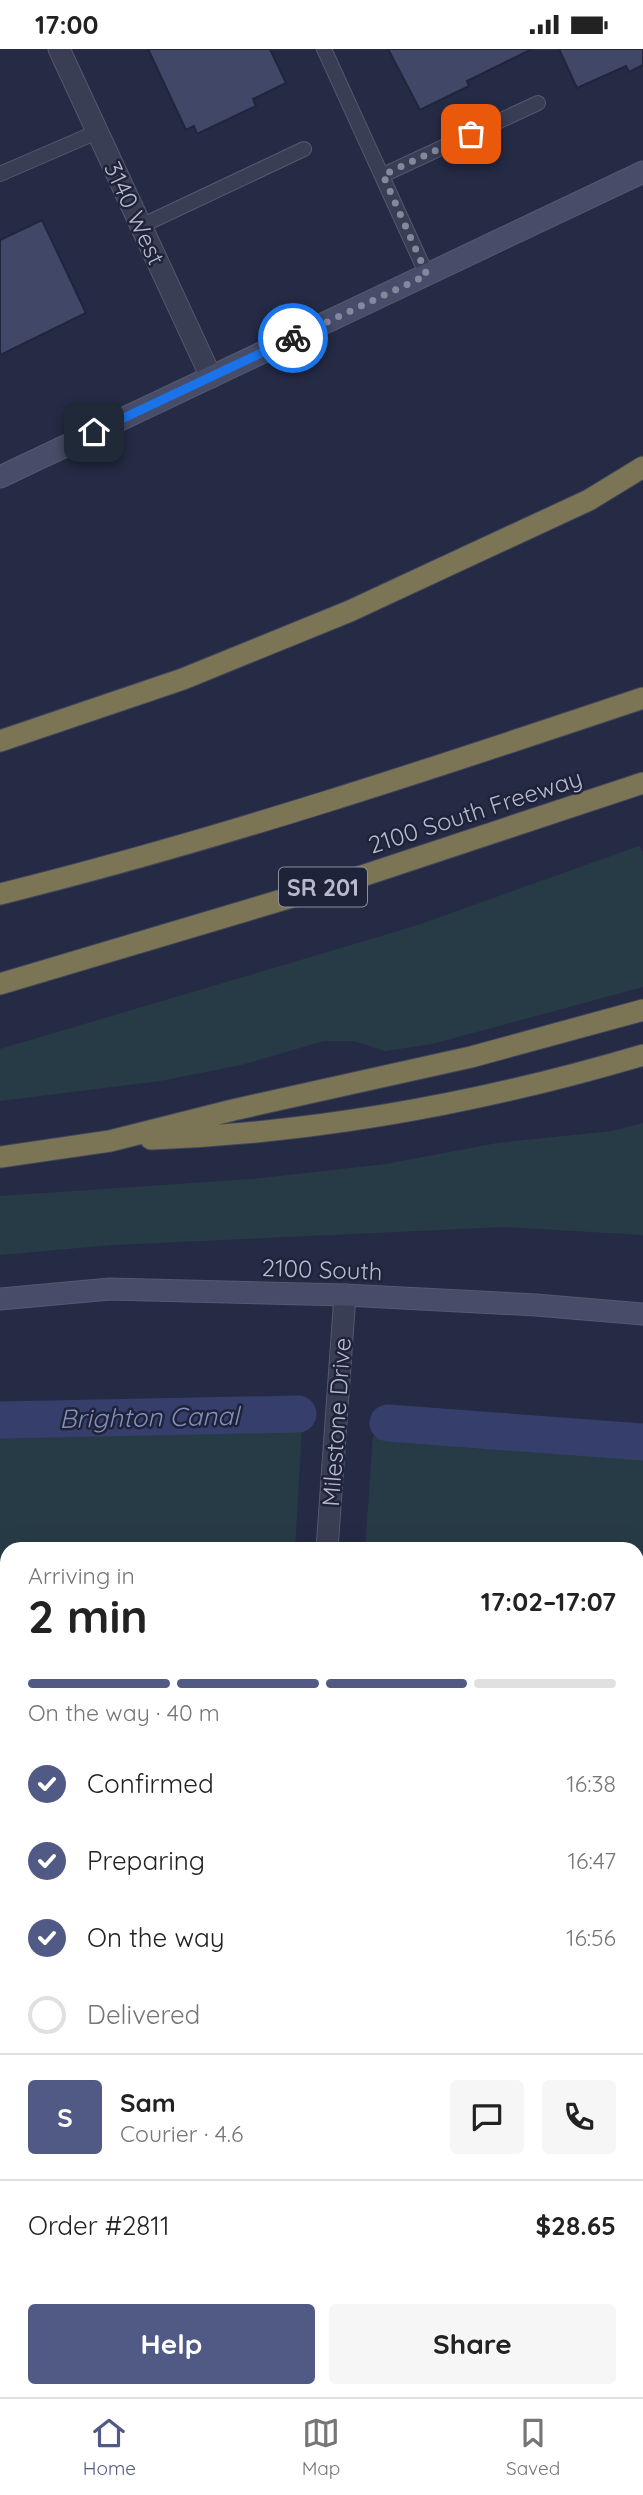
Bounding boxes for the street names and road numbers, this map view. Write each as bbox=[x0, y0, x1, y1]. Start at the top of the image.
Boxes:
street label: 3140 West bbox=[98, 157, 172, 269]
street label: 2100 South Freeway bbox=[364, 762, 586, 860]
road number: SR 201 bbox=[279, 867, 367, 907]
street label: 2100 South bbox=[261, 1252, 383, 1286]
street label: Milestone Drive bbox=[315, 1336, 357, 1508]

